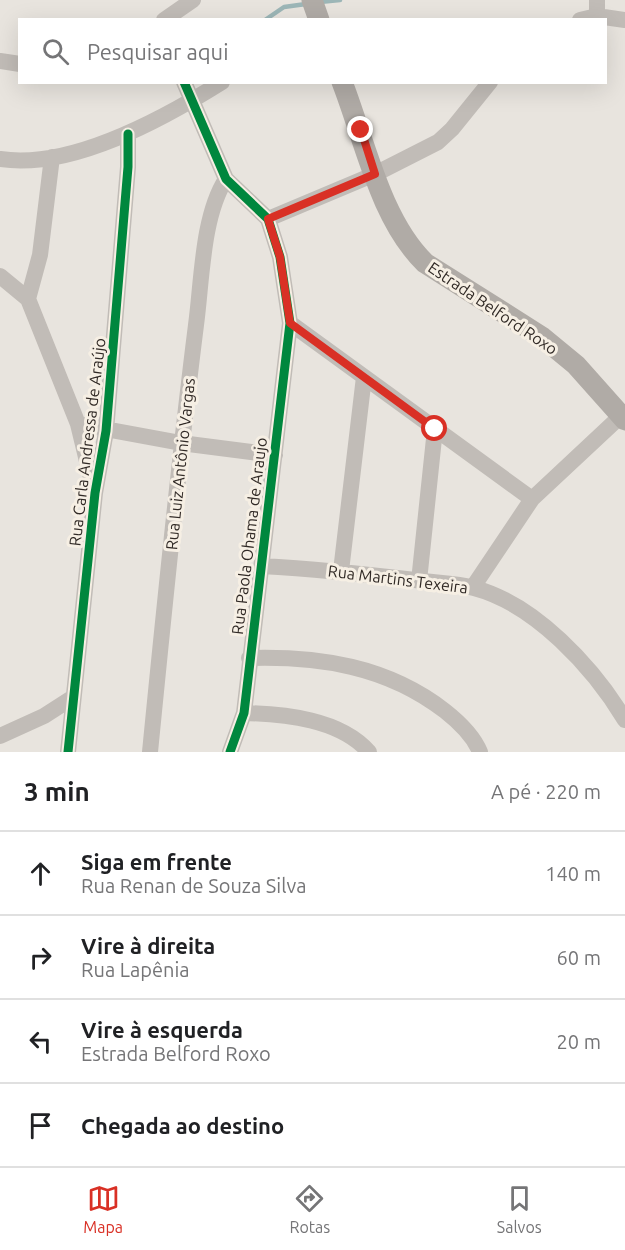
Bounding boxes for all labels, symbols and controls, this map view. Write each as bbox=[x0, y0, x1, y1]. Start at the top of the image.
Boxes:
search box bbox=[18, 18, 607, 84]
icon: search bbox=[39, 35, 72, 68]
text: Pesquisar aqui bbox=[87, 39, 229, 64]
route end bbox=[347, 116, 373, 142]
street label: Estrada Belford Roxo bbox=[425, 258, 561, 358]
street label: Rua Carla Andressa de Araújo bbox=[65, 337, 109, 547]
street label: Rua Luiz Antônio Vargas bbox=[162, 377, 198, 551]
route start bbox=[421, 415, 447, 441]
street label: Rua Paola Ohama de Araujo bbox=[228, 436, 270, 636]
street label: Rua Martins Texeira bbox=[327, 561, 469, 597]
text: 3 min bbox=[24, 777, 90, 806]
text: A pé · 220 m bbox=[491, 780, 601, 803]
text: Siga em frente bbox=[81, 849, 232, 874]
icon: ahead bbox=[24, 857, 57, 890]
text: 140 m bbox=[545, 862, 601, 885]
text: Rua Renan de Souza Silva bbox=[81, 874, 306, 897]
text: Vire à direita bbox=[81, 933, 215, 958]
icon: right bbox=[24, 941, 57, 974]
text: 60 m bbox=[557, 946, 601, 969]
text: Rua Lapênia bbox=[81, 958, 190, 981]
text: Vire à esquerda bbox=[81, 1017, 243, 1042]
icon: left bbox=[24, 1025, 57, 1058]
text: 20 m bbox=[557, 1030, 601, 1053]
text: Estrada Belford Roxo bbox=[81, 1042, 271, 1065]
icon: arrive bbox=[24, 1109, 57, 1142]
text: Chegada ao destino bbox=[81, 1113, 284, 1138]
tab: Mapa bbox=[83, 1182, 123, 1236]
tab: Rotas bbox=[290, 1182, 330, 1236]
tab: Salvos bbox=[497, 1182, 542, 1236]

